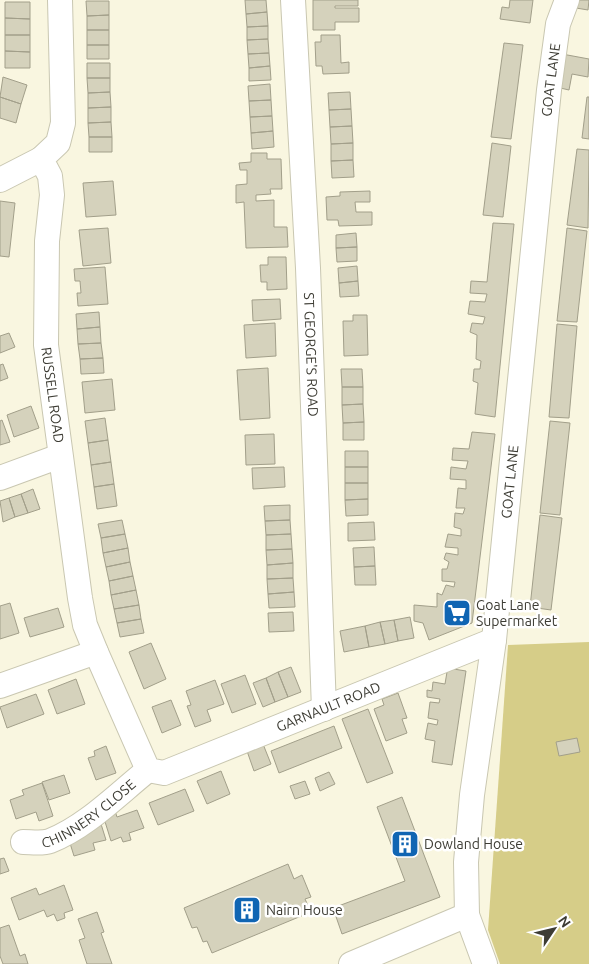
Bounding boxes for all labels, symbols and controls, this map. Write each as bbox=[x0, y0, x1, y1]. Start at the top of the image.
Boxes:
street label: GOAT LANE bbox=[538, 42, 563, 117]
street label: ST GEORGE'S ROAD bbox=[301, 292, 321, 417]
street label: RUSSELL ROAD bbox=[38, 346, 67, 444]
street label: GOAT LANE bbox=[498, 444, 521, 519]
place label: Goat Lane Supermarket bbox=[476, 597, 558, 629]
supermarket icon: Goat Lane Supermarket bbox=[442, 598, 472, 628]
street label: GARNAULT ROAD bbox=[274, 679, 383, 735]
street label: CHINNERY CLOSE bbox=[40, 776, 139, 851]
building icon: Dowland House bbox=[390, 829, 420, 859]
place label: Dowland House bbox=[424, 836, 523, 852]
building icon: Nairn House bbox=[232, 895, 262, 925]
place label: Nairn House bbox=[266, 902, 343, 918]
north arrow bbox=[529, 904, 579, 954]
text: N bbox=[555, 913, 574, 930]

